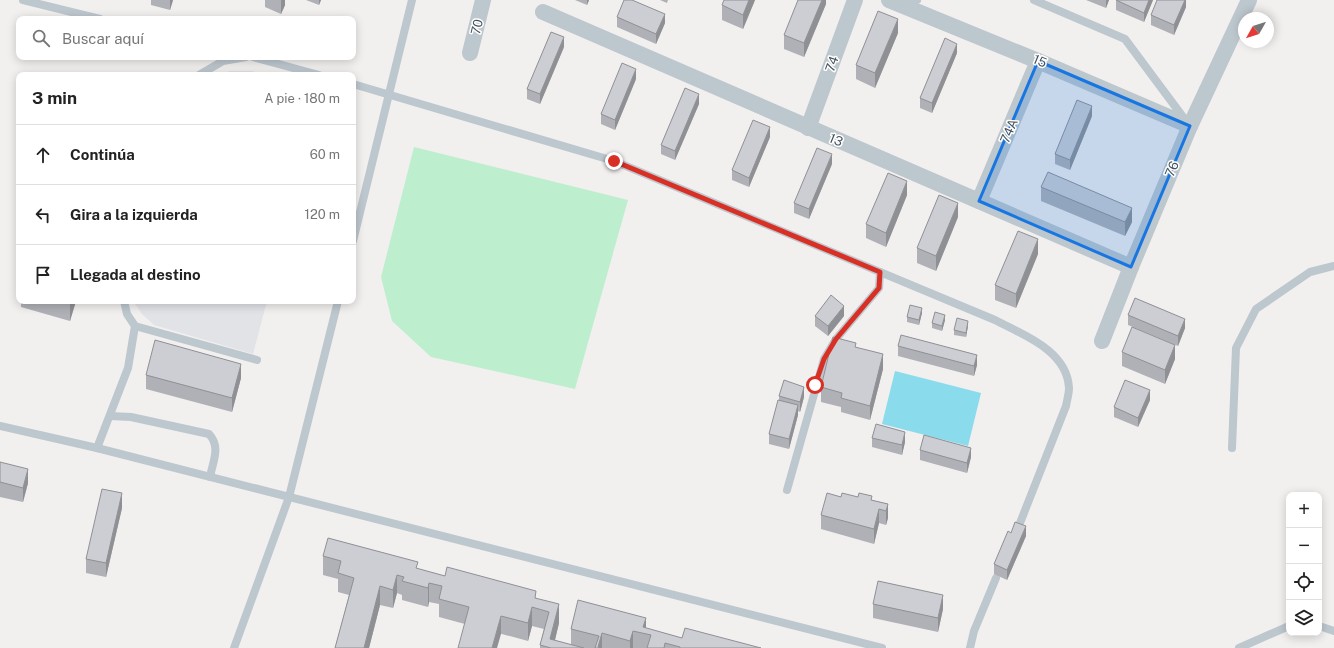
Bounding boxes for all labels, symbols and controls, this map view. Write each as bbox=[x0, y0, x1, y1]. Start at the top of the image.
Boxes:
north arrow bbox=[1238, 12, 1274, 48]
search box bbox=[16, 16, 356, 60]
street label: 70 bbox=[468, 18, 486, 36]
icon: search bbox=[30, 27, 52, 49]
text: Buscar aquí bbox=[62, 30, 144, 47]
street label: 15 bbox=[1031, 51, 1049, 71]
street label: 74 bbox=[822, 54, 842, 74]
text: 3 min bbox=[32, 88, 77, 108]
text: A pie · 180 m bbox=[264, 91, 340, 106]
street label: 74A bbox=[997, 117, 1021, 145]
street label: 13 bbox=[827, 130, 845, 150]
icon: ahead bbox=[32, 144, 54, 166]
text: Continúa bbox=[70, 146, 135, 163]
text: 60 m bbox=[310, 147, 340, 162]
route end bbox=[605, 152, 623, 170]
street label: 76 bbox=[1162, 159, 1182, 179]
icon: left bbox=[32, 204, 54, 226]
text: Gira a la izquierda bbox=[70, 206, 198, 223]
text: 120 m bbox=[305, 207, 340, 222]
icon: arrive bbox=[32, 264, 54, 286]
text: Llegada al destino bbox=[70, 266, 201, 283]
route start bbox=[806, 376, 824, 394]
map controls bbox=[1286, 492, 1322, 636]
button: + bbox=[1286, 492, 1322, 528]
button: − bbox=[1286, 528, 1322, 564]
button: locate bbox=[1286, 564, 1322, 600]
button: layers bbox=[1286, 600, 1322, 636]

